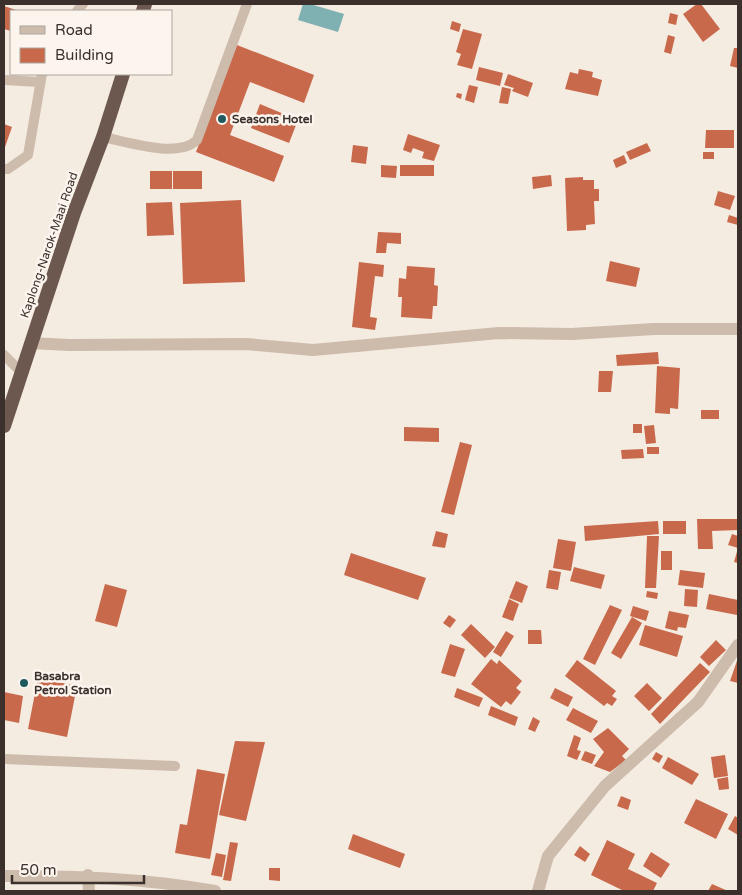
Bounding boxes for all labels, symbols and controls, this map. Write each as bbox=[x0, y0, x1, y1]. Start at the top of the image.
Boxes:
legend bbox=[10, 10, 172, 75]
text: Road bbox=[55, 21, 93, 39]
text: Building bbox=[55, 46, 114, 64]
place label: Seasons Hotel bbox=[232, 112, 313, 126]
marker: Seasons Hotel bbox=[216, 113, 228, 125]
street label: Kaplong-Narok-Maai Road bbox=[17, 170, 81, 320]
place label: Basabra Petrol Station bbox=[34, 669, 112, 697]
marker: Basabra Petrol Station bbox=[18, 677, 30, 689]
scale bar bbox=[12, 852, 145, 884]
text: 50 m bbox=[20, 861, 57, 879]

